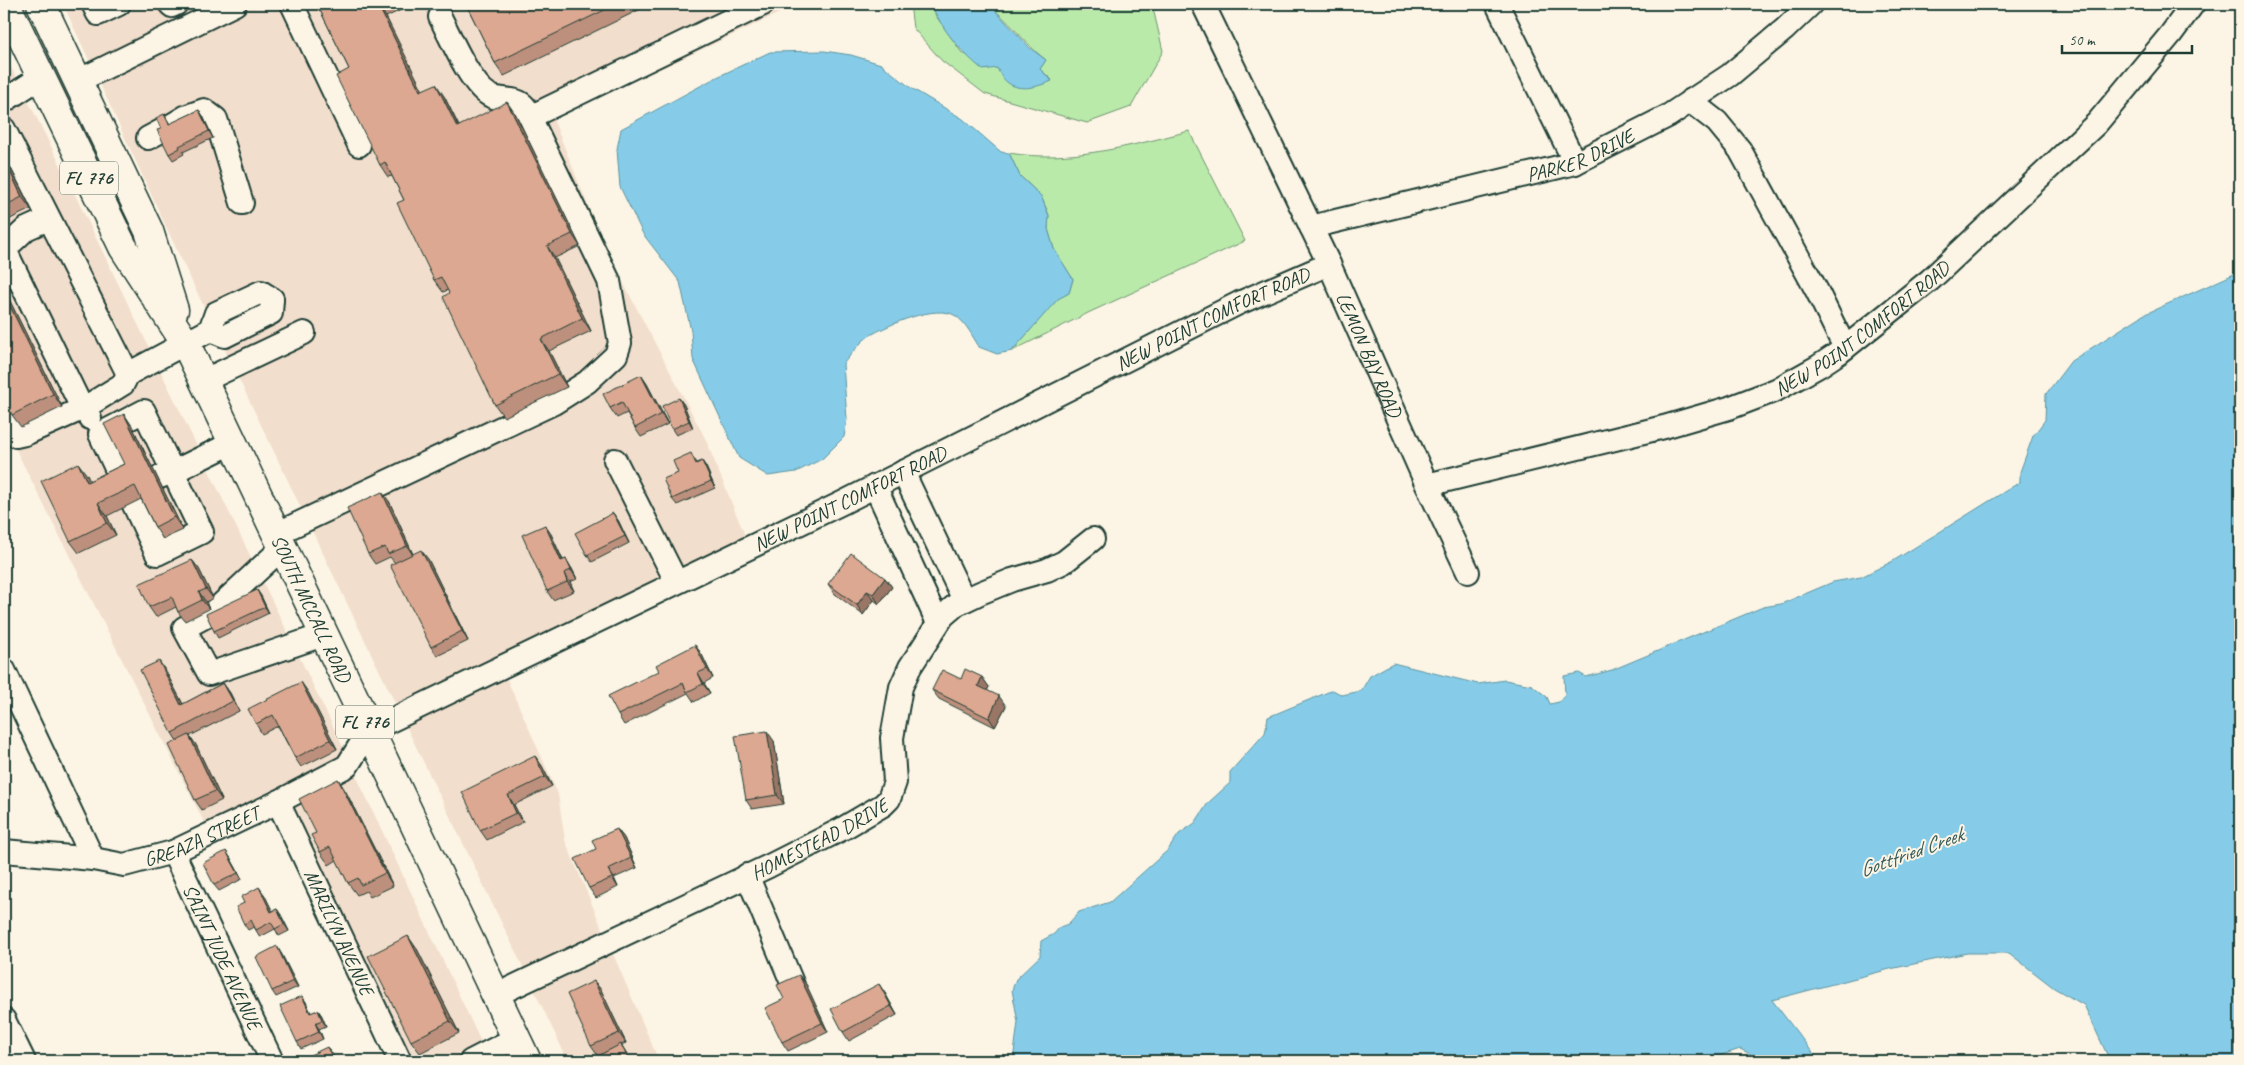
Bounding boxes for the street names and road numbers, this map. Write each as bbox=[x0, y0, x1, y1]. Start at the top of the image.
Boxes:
street label: PARKER DRIVE bbox=[1524, 122, 1640, 187]
road number: FL 776 bbox=[60, 162, 118, 194]
street label: NEW POINT COMFORT ROAD bbox=[1770, 254, 1957, 401]
street label: NEW POINT COMFORT ROAD bbox=[1111, 261, 1315, 376]
street label: LEMON BAY ROAD bbox=[1331, 288, 1408, 422]
street label: NEW POINT COMFORT ROAD bbox=[749, 439, 952, 556]
street label: SOUTH MCCALL ROAD bbox=[266, 531, 358, 687]
road number: FL 776 bbox=[336, 706, 394, 739]
street label: HOMESTEAD DRIVE bbox=[747, 791, 895, 885]
street label: GREAZA STREET bbox=[141, 799, 267, 872]
street label: MARILYN AVENUE bbox=[299, 865, 381, 1002]
street label: SAINT JUDE AVENUE bbox=[178, 880, 269, 1036]

